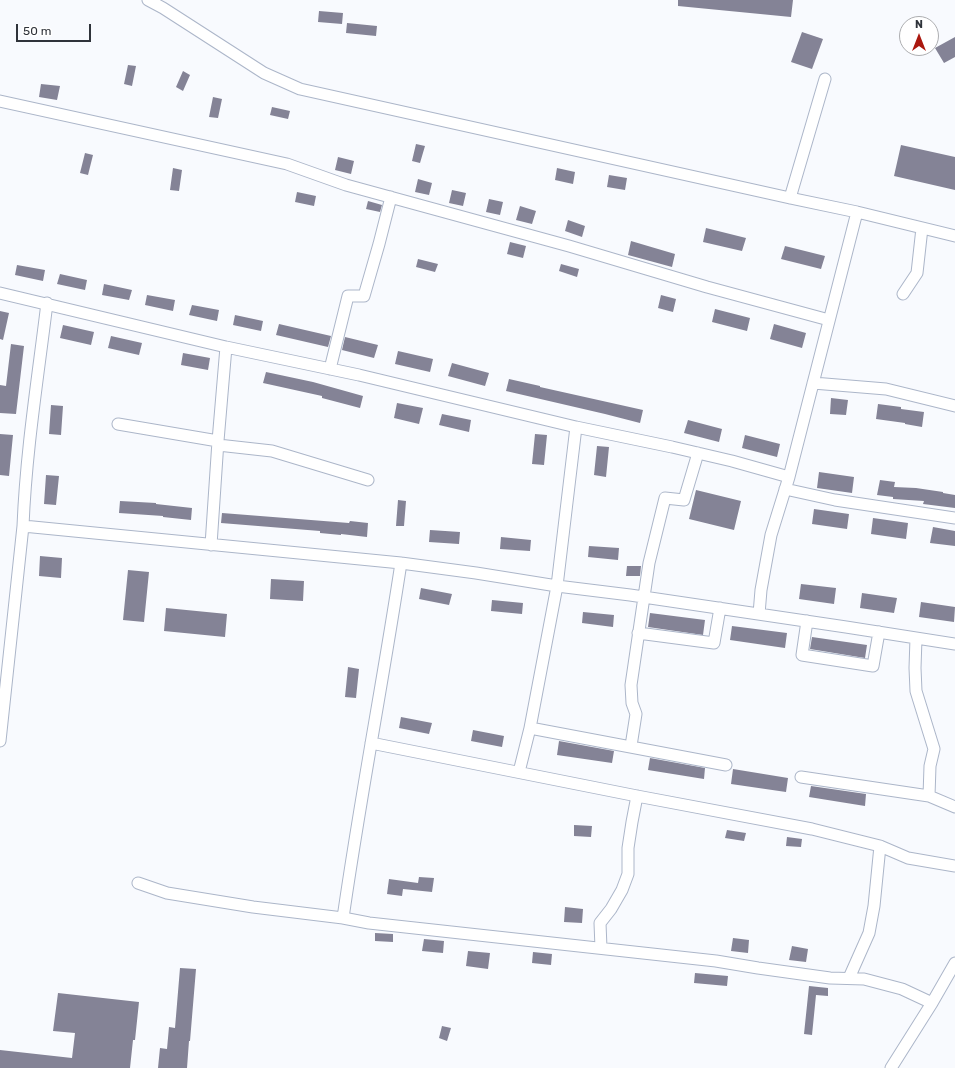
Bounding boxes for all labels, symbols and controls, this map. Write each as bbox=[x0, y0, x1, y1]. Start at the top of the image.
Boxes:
scale bar bbox=[18, 16, 93, 42]
north arrow bbox=[899, 16, 939, 56]
text: N bbox=[915, 18, 923, 31]
text: 50 m bbox=[23, 24, 51, 38]

